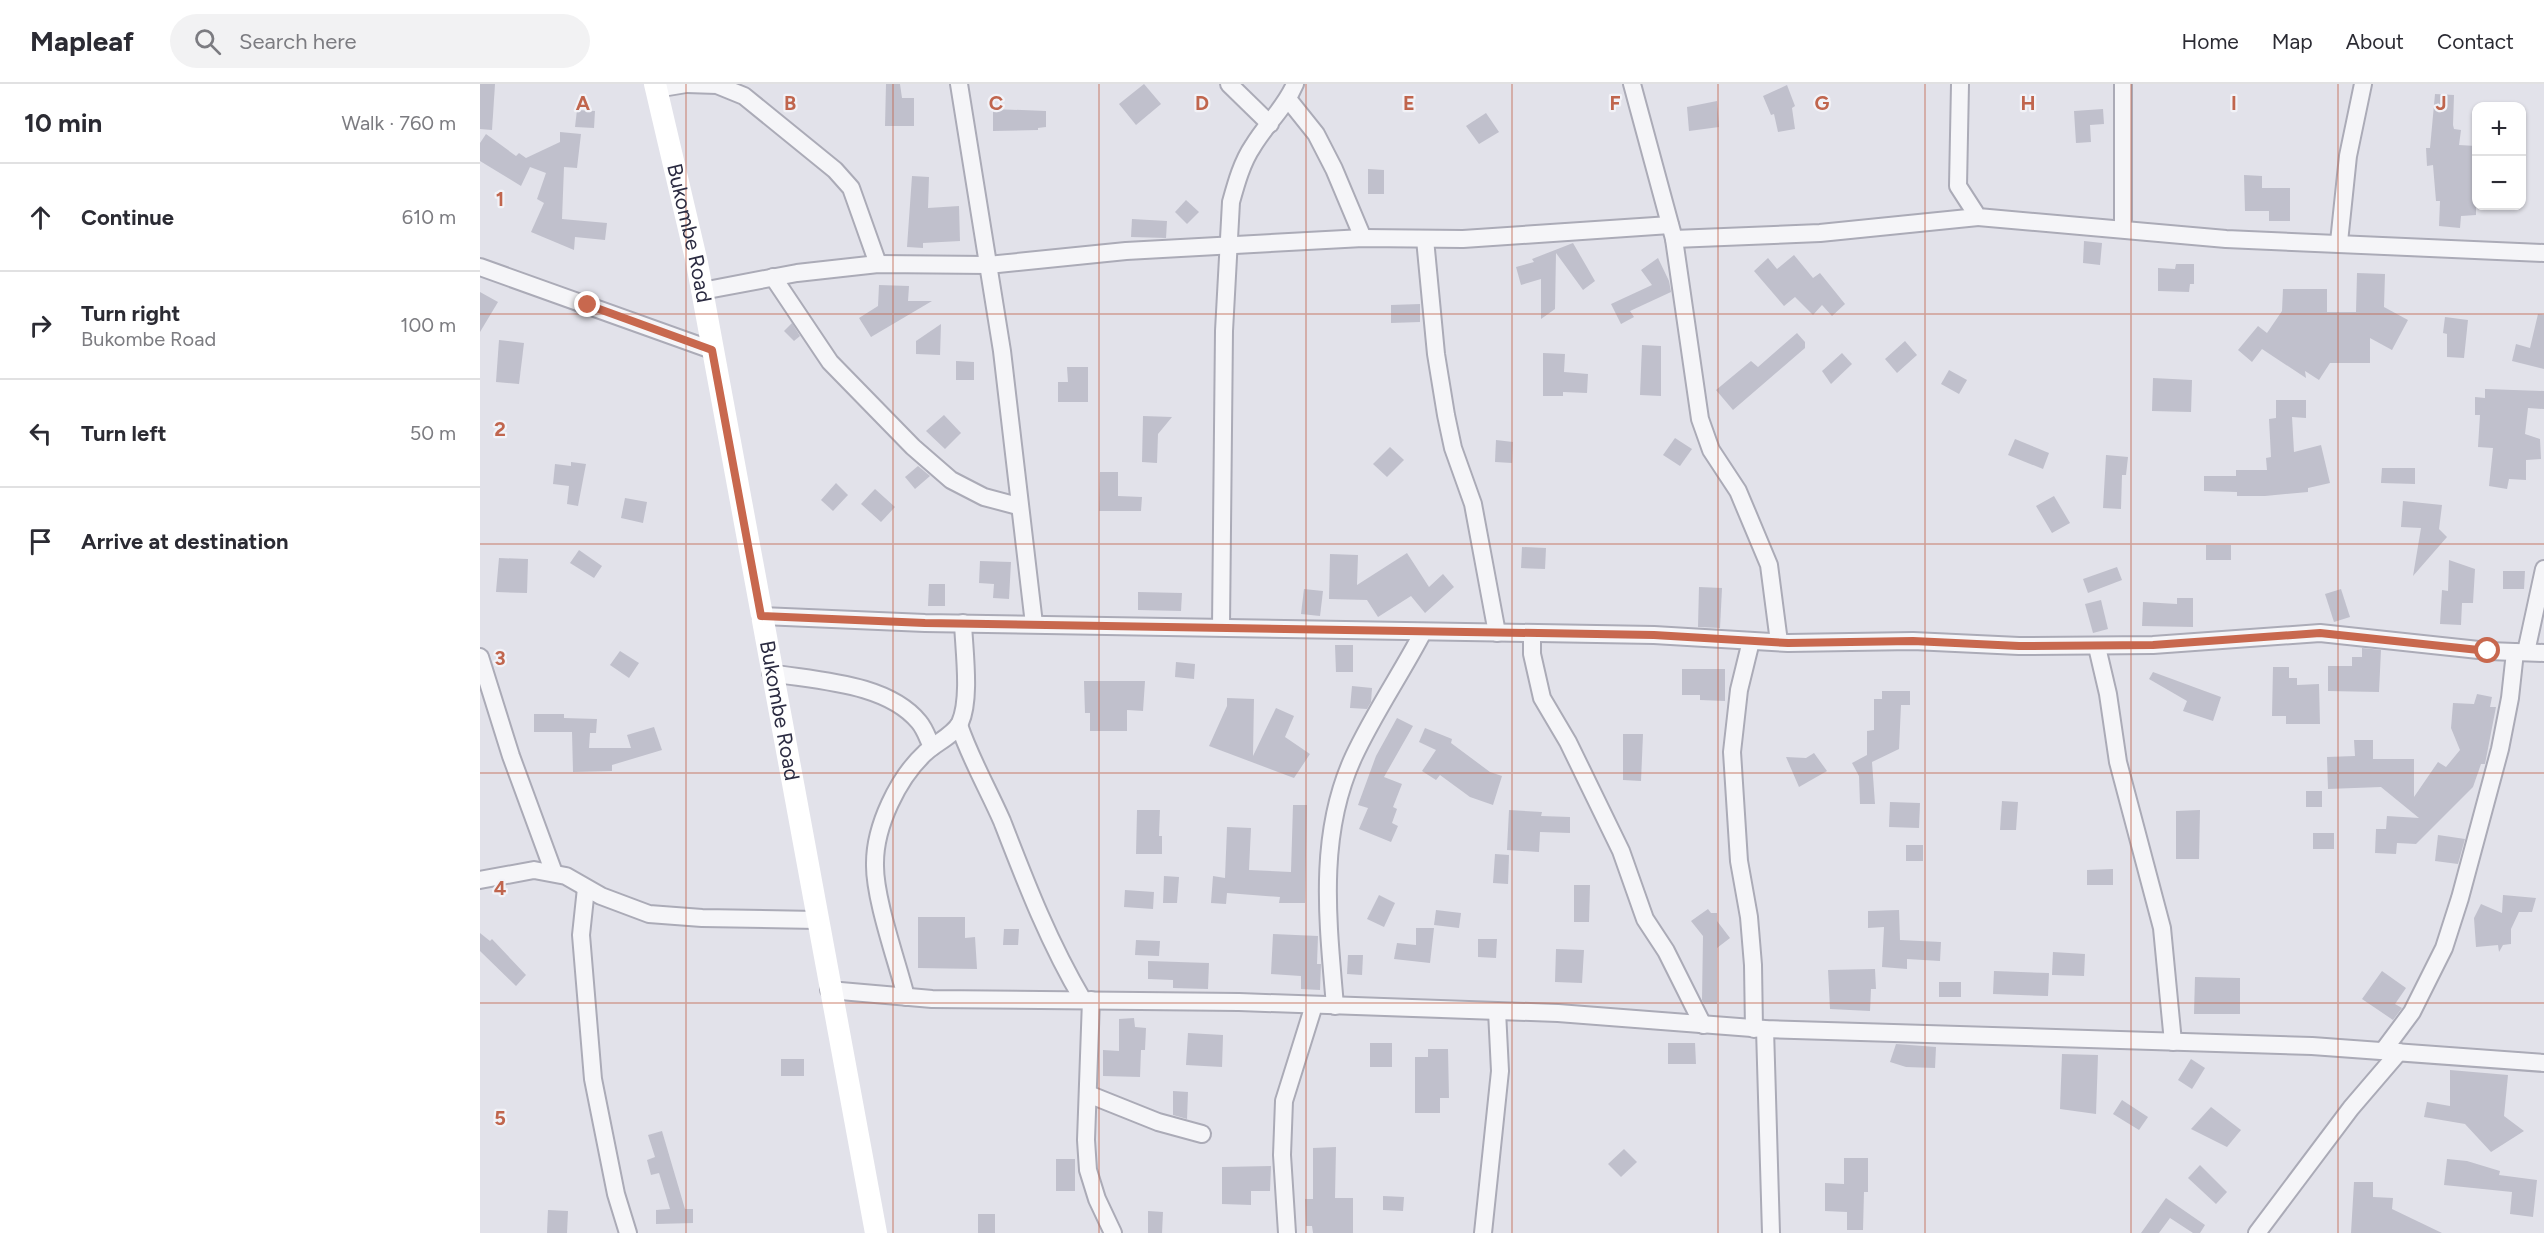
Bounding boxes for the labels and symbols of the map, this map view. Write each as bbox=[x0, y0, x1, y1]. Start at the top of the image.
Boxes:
text: A bbox=[576, 91, 591, 115]
text: B bbox=[784, 91, 796, 115]
text: C bbox=[989, 91, 1003, 115]
text: D bbox=[1195, 91, 1209, 115]
text: E bbox=[1403, 91, 1415, 115]
text: F bbox=[1609, 91, 1621, 115]
text: G bbox=[1815, 91, 1830, 115]
text: H bbox=[2021, 91, 2036, 115]
text: I bbox=[2231, 91, 2237, 115]
text: J bbox=[2435, 91, 2447, 115]
street label: Bukombe Road bbox=[662, 161, 717, 305]
text: 1 bbox=[496, 187, 504, 211]
route end bbox=[574, 291, 600, 317]
text: 2 bbox=[494, 417, 506, 441]
route start bbox=[2474, 637, 2500, 663]
street label: Bukombe Road bbox=[755, 638, 805, 783]
text: 3 bbox=[494, 646, 506, 670]
text: 4 bbox=[494, 876, 507, 900]
text: 5 bbox=[494, 1106, 506, 1130]

